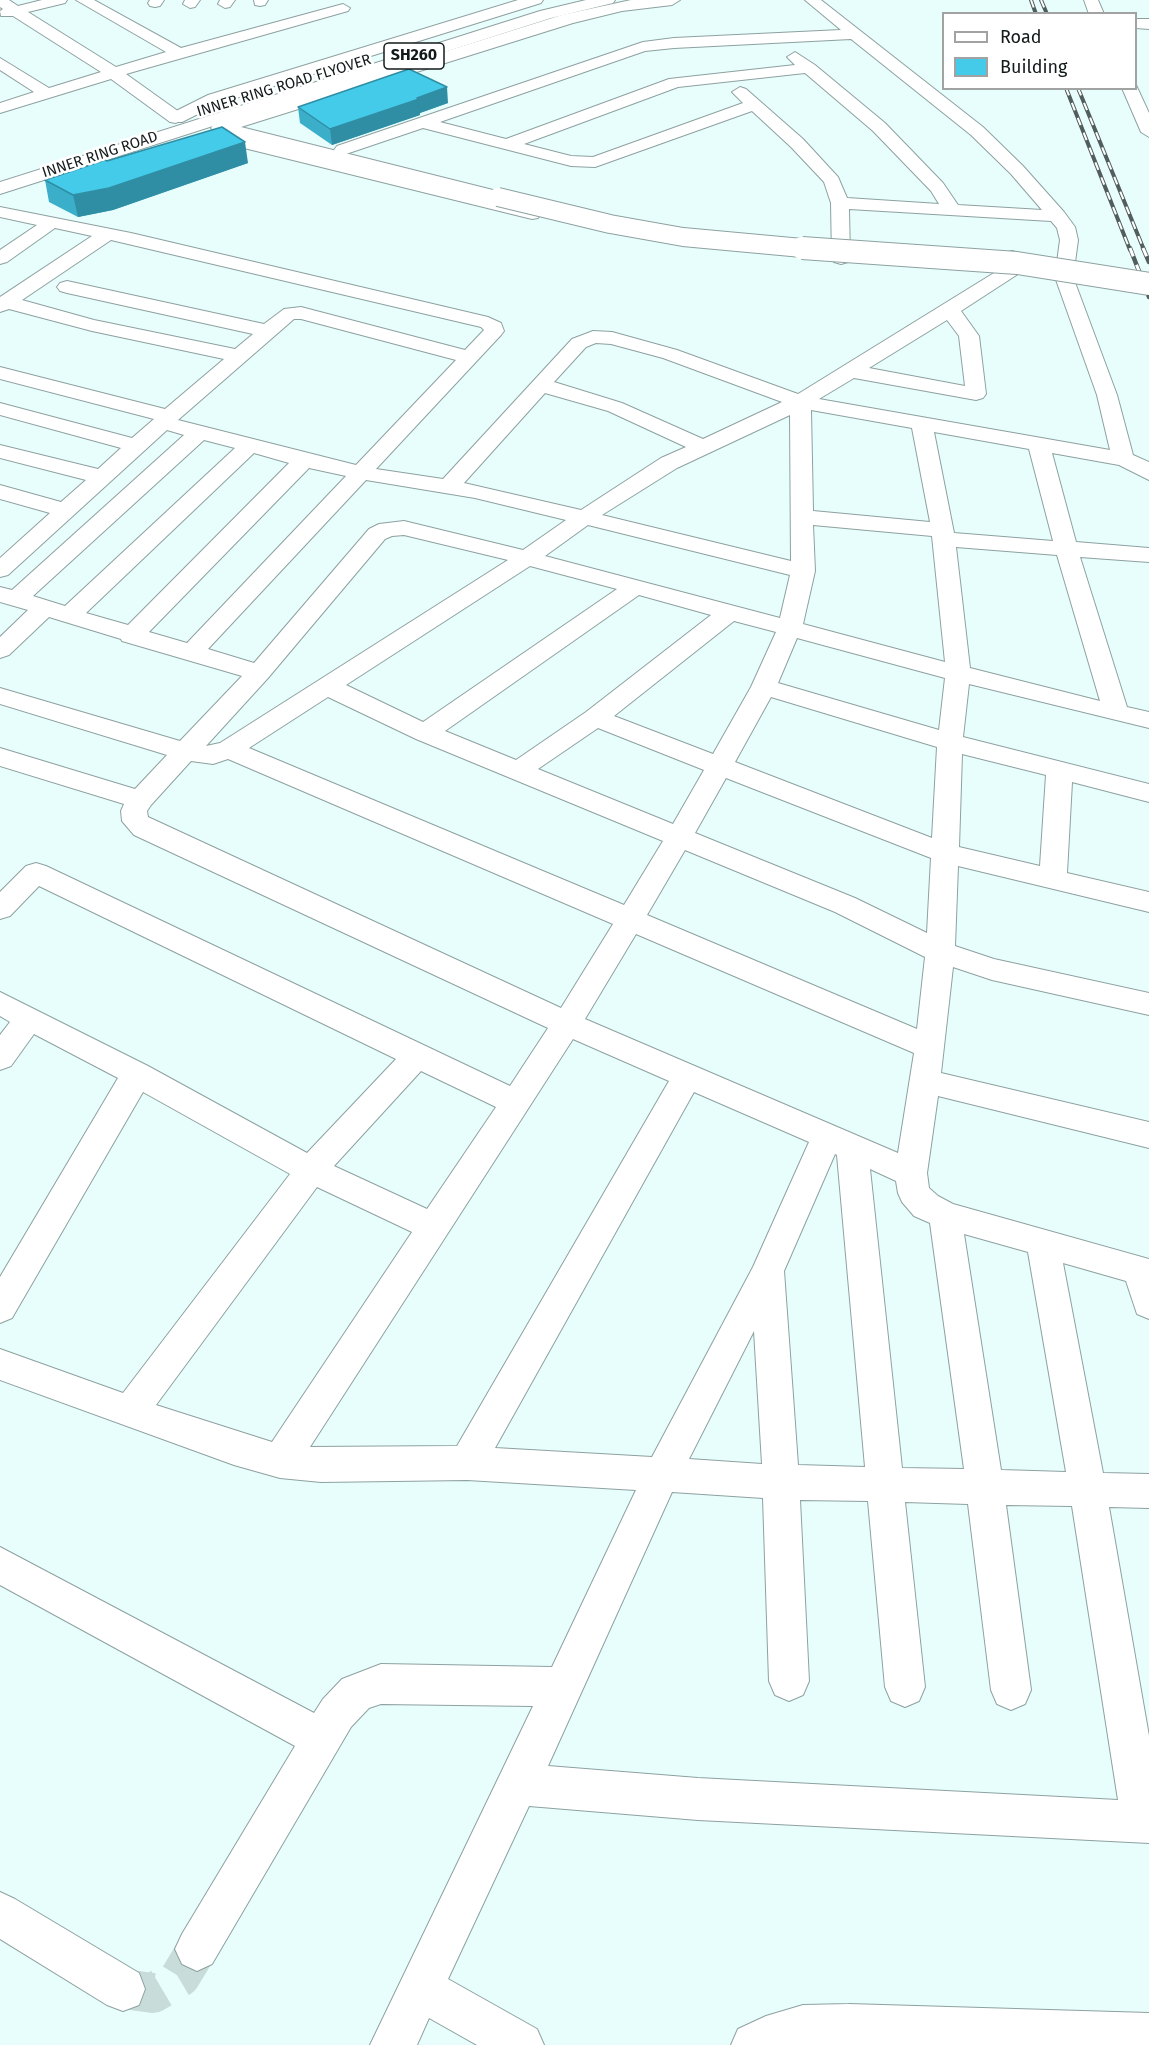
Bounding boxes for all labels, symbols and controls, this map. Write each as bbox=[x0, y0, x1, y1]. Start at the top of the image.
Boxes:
legend bbox=[942, 12, 1137, 90]
text: Road bbox=[1000, 26, 1042, 48]
road number: SH260 bbox=[384, 43, 444, 69]
street label: INNER RING ROAD FLYOVER bbox=[195, 51, 373, 121]
text: Building bbox=[1000, 56, 1067, 78]
street label: INNER RING ROAD bbox=[40, 128, 160, 182]

